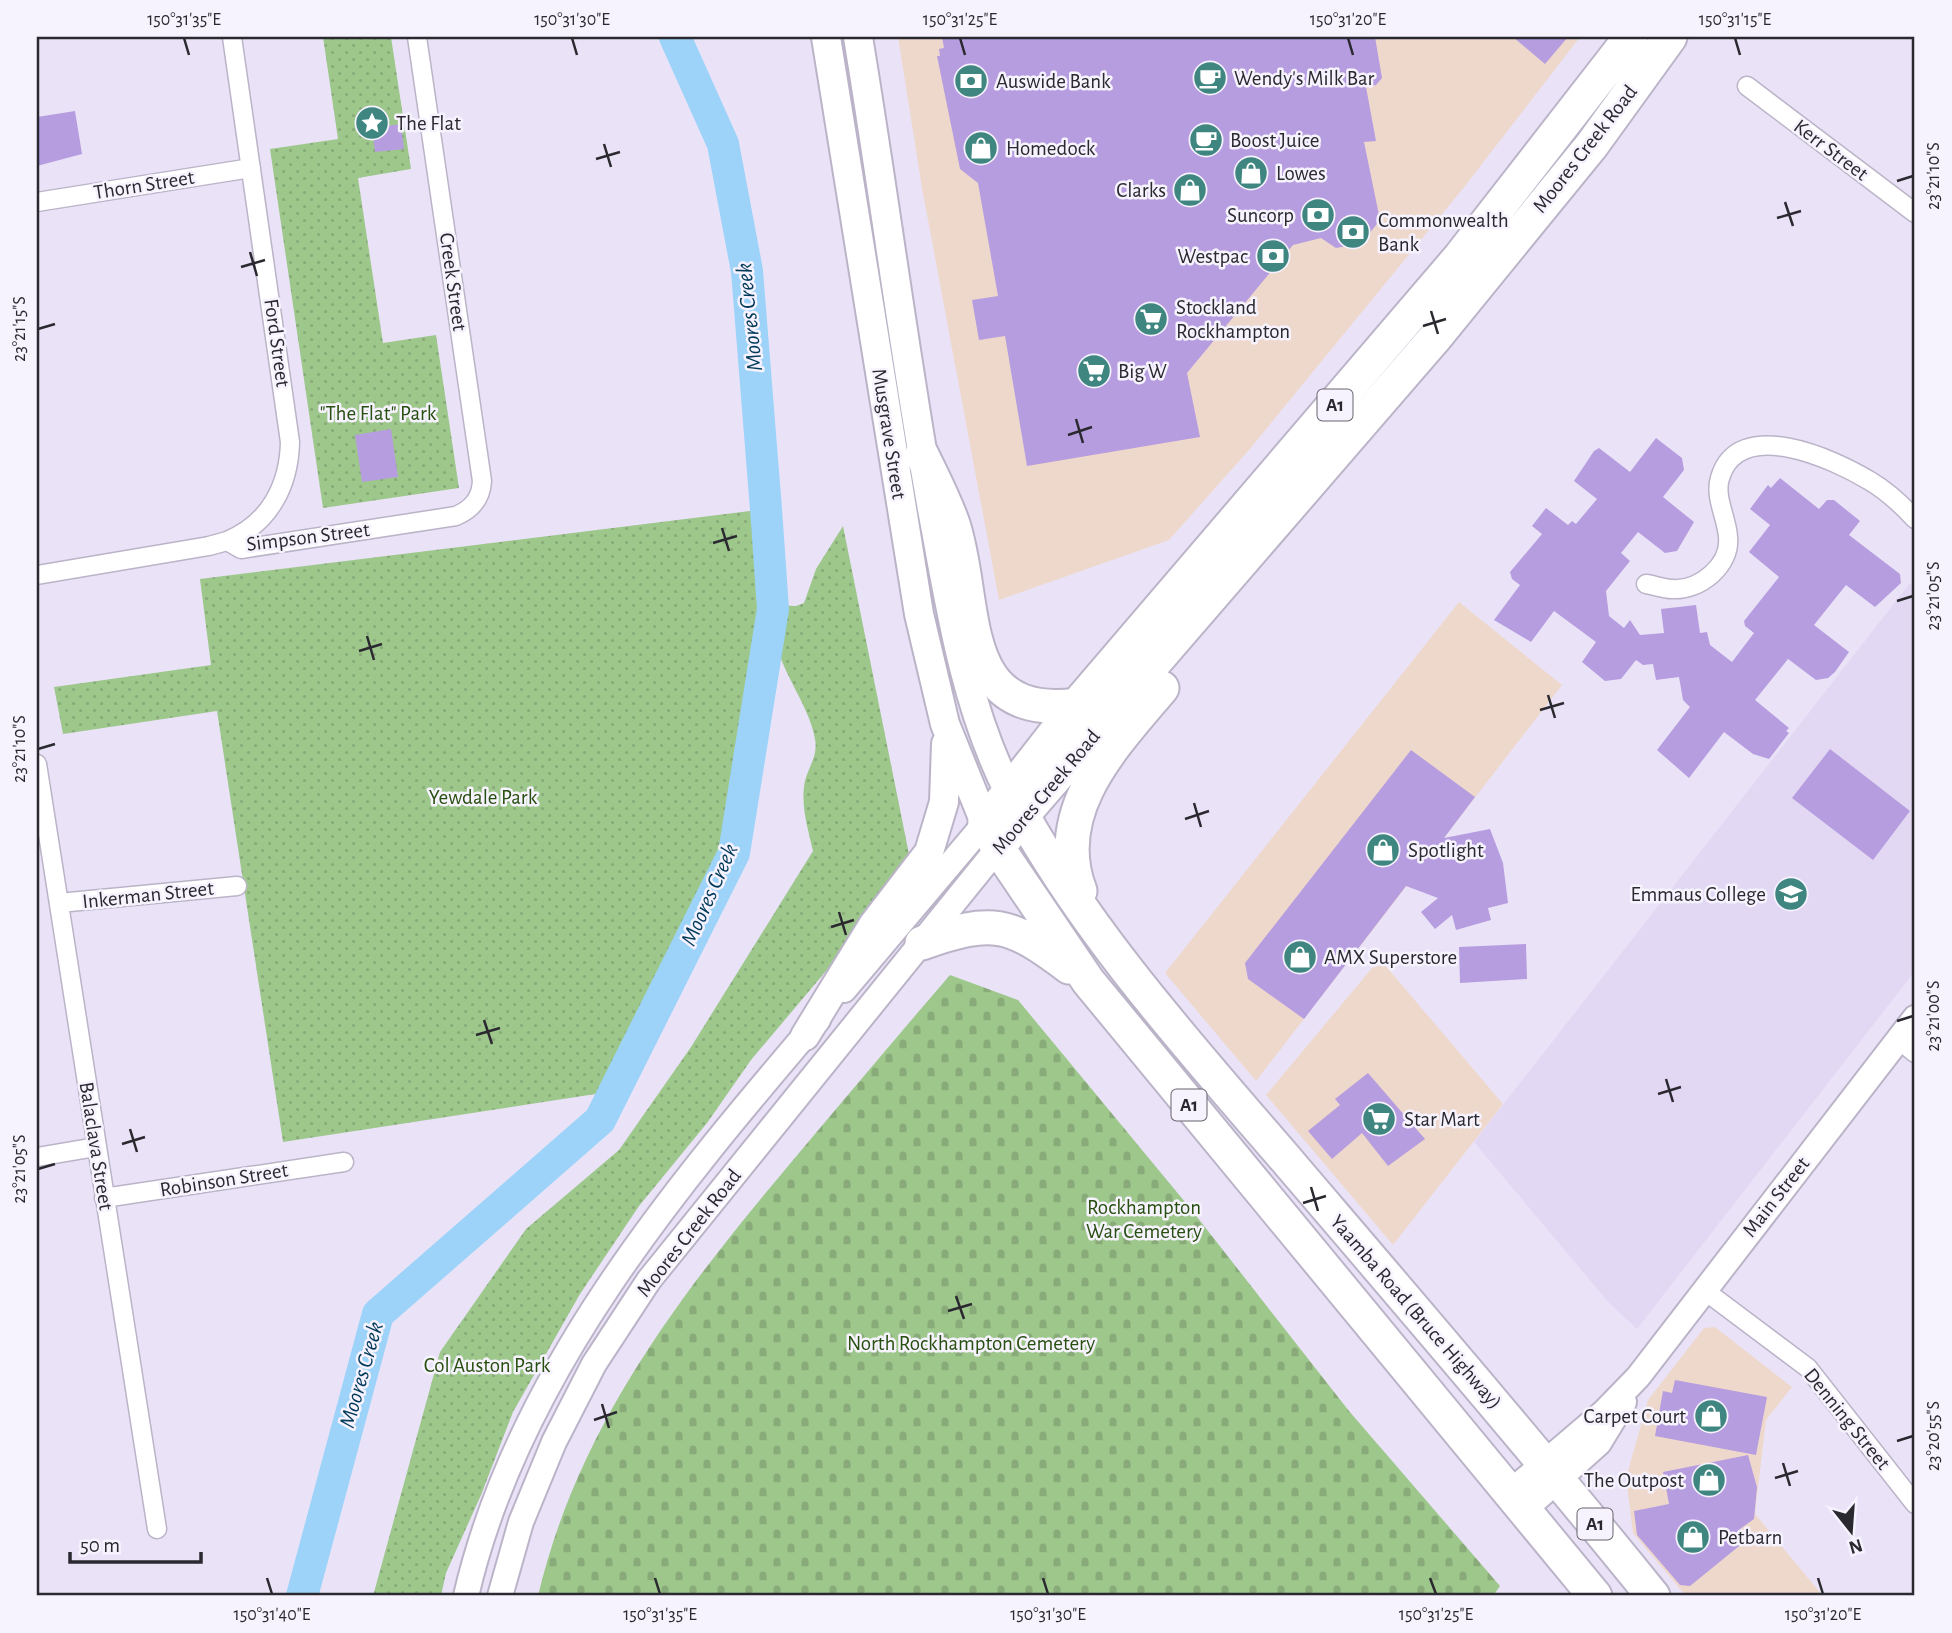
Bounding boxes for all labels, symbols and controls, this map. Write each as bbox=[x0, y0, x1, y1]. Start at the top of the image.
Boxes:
text: 150°31'35"E bbox=[147, 11, 221, 29]
text: 150°31'30"E bbox=[534, 11, 610, 29]
text: 150°31'25"E bbox=[923, 11, 998, 29]
text: 150°31'20"E bbox=[1310, 11, 1387, 29]
text: 150°31'15"E bbox=[1699, 11, 1772, 29]
cafe icon: Wendy's Milk Bar bbox=[1191, 59, 1229, 97]
bank icon: Auswide Bank bbox=[952, 62, 990, 100]
place label: Wendy's Milk Bar bbox=[1234, 68, 1375, 89]
place label: Auswide Bank bbox=[996, 71, 1111, 92]
street label: Moores Creek Road bbox=[1529, 81, 1641, 217]
place icon: The Flat bbox=[353, 104, 391, 142]
place label: The Flat bbox=[396, 113, 461, 134]
street label: Kerr Street bbox=[1790, 115, 1872, 185]
cafe icon: Boost Juice bbox=[1187, 121, 1225, 159]
shop icon: Homedock bbox=[962, 129, 1000, 167]
place label: Boost Juice bbox=[1230, 130, 1319, 151]
place label: Homedock bbox=[1006, 138, 1096, 159]
text: 23°21'10"S bbox=[1925, 142, 1943, 210]
shop icon: Lowes bbox=[1232, 154, 1270, 192]
place label: Lowes bbox=[1276, 163, 1326, 184]
street label: Thorn Street bbox=[92, 167, 196, 203]
shop icon: Clarks bbox=[1171, 171, 1209, 209]
place label: Clarks bbox=[1116, 180, 1166, 201]
bank icon: Suncorp bbox=[1299, 196, 1337, 234]
place label: Suncorp bbox=[1227, 205, 1294, 226]
place label: Commonwealth Bank bbox=[1378, 210, 1509, 255]
bank icon: Commonwealth Bank bbox=[1334, 213, 1372, 251]
street label: Creek Street bbox=[436, 231, 470, 333]
bank icon: Westpac bbox=[1254, 237, 1292, 275]
place label: Westpac bbox=[1178, 246, 1248, 267]
water label: Moores Creek bbox=[733, 261, 767, 372]
text: 23°21'15"S bbox=[11, 296, 29, 362]
street label: Ford Street bbox=[260, 297, 294, 389]
place label: Stockland Rockhampton bbox=[1176, 297, 1290, 342]
supermarket icon: Stockland Rockhampton bbox=[1132, 300, 1170, 338]
supermarket icon: Big W bbox=[1075, 352, 1113, 390]
place label: Big W bbox=[1118, 361, 1167, 382]
street label: Musgrave Street bbox=[868, 367, 910, 501]
road number: A1 bbox=[1318, 390, 1352, 420]
park label: "The Flat" Park bbox=[320, 403, 437, 424]
street label: Simpson Street bbox=[245, 519, 371, 555]
text: 23°21'05"S bbox=[1925, 562, 1943, 630]
text: 23°21'10"S bbox=[11, 715, 29, 783]
street label: Moores Creek Road bbox=[988, 726, 1104, 858]
park label: Yewdale Park bbox=[429, 787, 538, 808]
shop icon: Spotlight bbox=[1364, 831, 1402, 869]
water label: Moores Creek bbox=[677, 840, 743, 949]
place label: Spotlight bbox=[1408, 840, 1484, 861]
school or university icon: Emmaus College bbox=[1772, 875, 1810, 913]
street label: Inkerman Street bbox=[81, 878, 215, 912]
place label: Emmaus College bbox=[1630, 884, 1766, 905]
shop icon: AMX Superstore bbox=[1281, 938, 1319, 976]
place label: AMX Superstore bbox=[1324, 947, 1457, 968]
text: 23°21'00"S bbox=[1925, 981, 1943, 1051]
street label: Balaclava Street bbox=[75, 1080, 117, 1212]
road number: A1 bbox=[1172, 1090, 1206, 1120]
supermarket icon: Star Mart bbox=[1360, 1100, 1398, 1138]
place label: Star Mart bbox=[1404, 1109, 1480, 1130]
text: 23°21'05"S bbox=[11, 1135, 29, 1203]
street label: Main Street bbox=[1739, 1153, 1814, 1241]
street label: Robinson Street bbox=[158, 1159, 290, 1201]
street label: Moores Creek Road bbox=[633, 1165, 745, 1301]
park label: Rockhampton War Cemetery bbox=[1086, 1197, 1202, 1242]
street label: Yaamba Road (Bruce Highway) bbox=[1326, 1211, 1506, 1413]
water label: Moores Creek bbox=[336, 1319, 388, 1431]
park label: North Rockhampton Cemetery bbox=[847, 1333, 1095, 1354]
park label: Col Auston Park bbox=[424, 1355, 551, 1376]
street label: Denning Street bbox=[1800, 1364, 1894, 1474]
shop icon: Carpet Court bbox=[1692, 1397, 1730, 1435]
text: 23°20'55"S bbox=[1925, 1401, 1943, 1471]
place label: Carpet Court bbox=[1583, 1406, 1686, 1427]
shop icon: The Outpost bbox=[1690, 1461, 1728, 1499]
place label: The Outpost bbox=[1584, 1470, 1684, 1491]
north arrow bbox=[1815, 1496, 1885, 1566]
road number: A1 bbox=[1578, 1508, 1612, 1540]
shop icon: Petbarn bbox=[1674, 1518, 1712, 1556]
scale bar bbox=[70, 1521, 201, 1565]
place label: Petbarn bbox=[1718, 1527, 1782, 1548]
text: 50 m bbox=[80, 1535, 120, 1556]
text: N bbox=[1846, 1535, 1865, 1557]
text: 150°31'40"E bbox=[234, 1606, 311, 1624]
text: 150°31'35"E bbox=[623, 1606, 697, 1624]
text: 150°31'30"E bbox=[1010, 1606, 1086, 1624]
text: 150°31'25"E bbox=[1399, 1606, 1474, 1624]
text: 150°31'20"E bbox=[1785, 1606, 1862, 1624]

